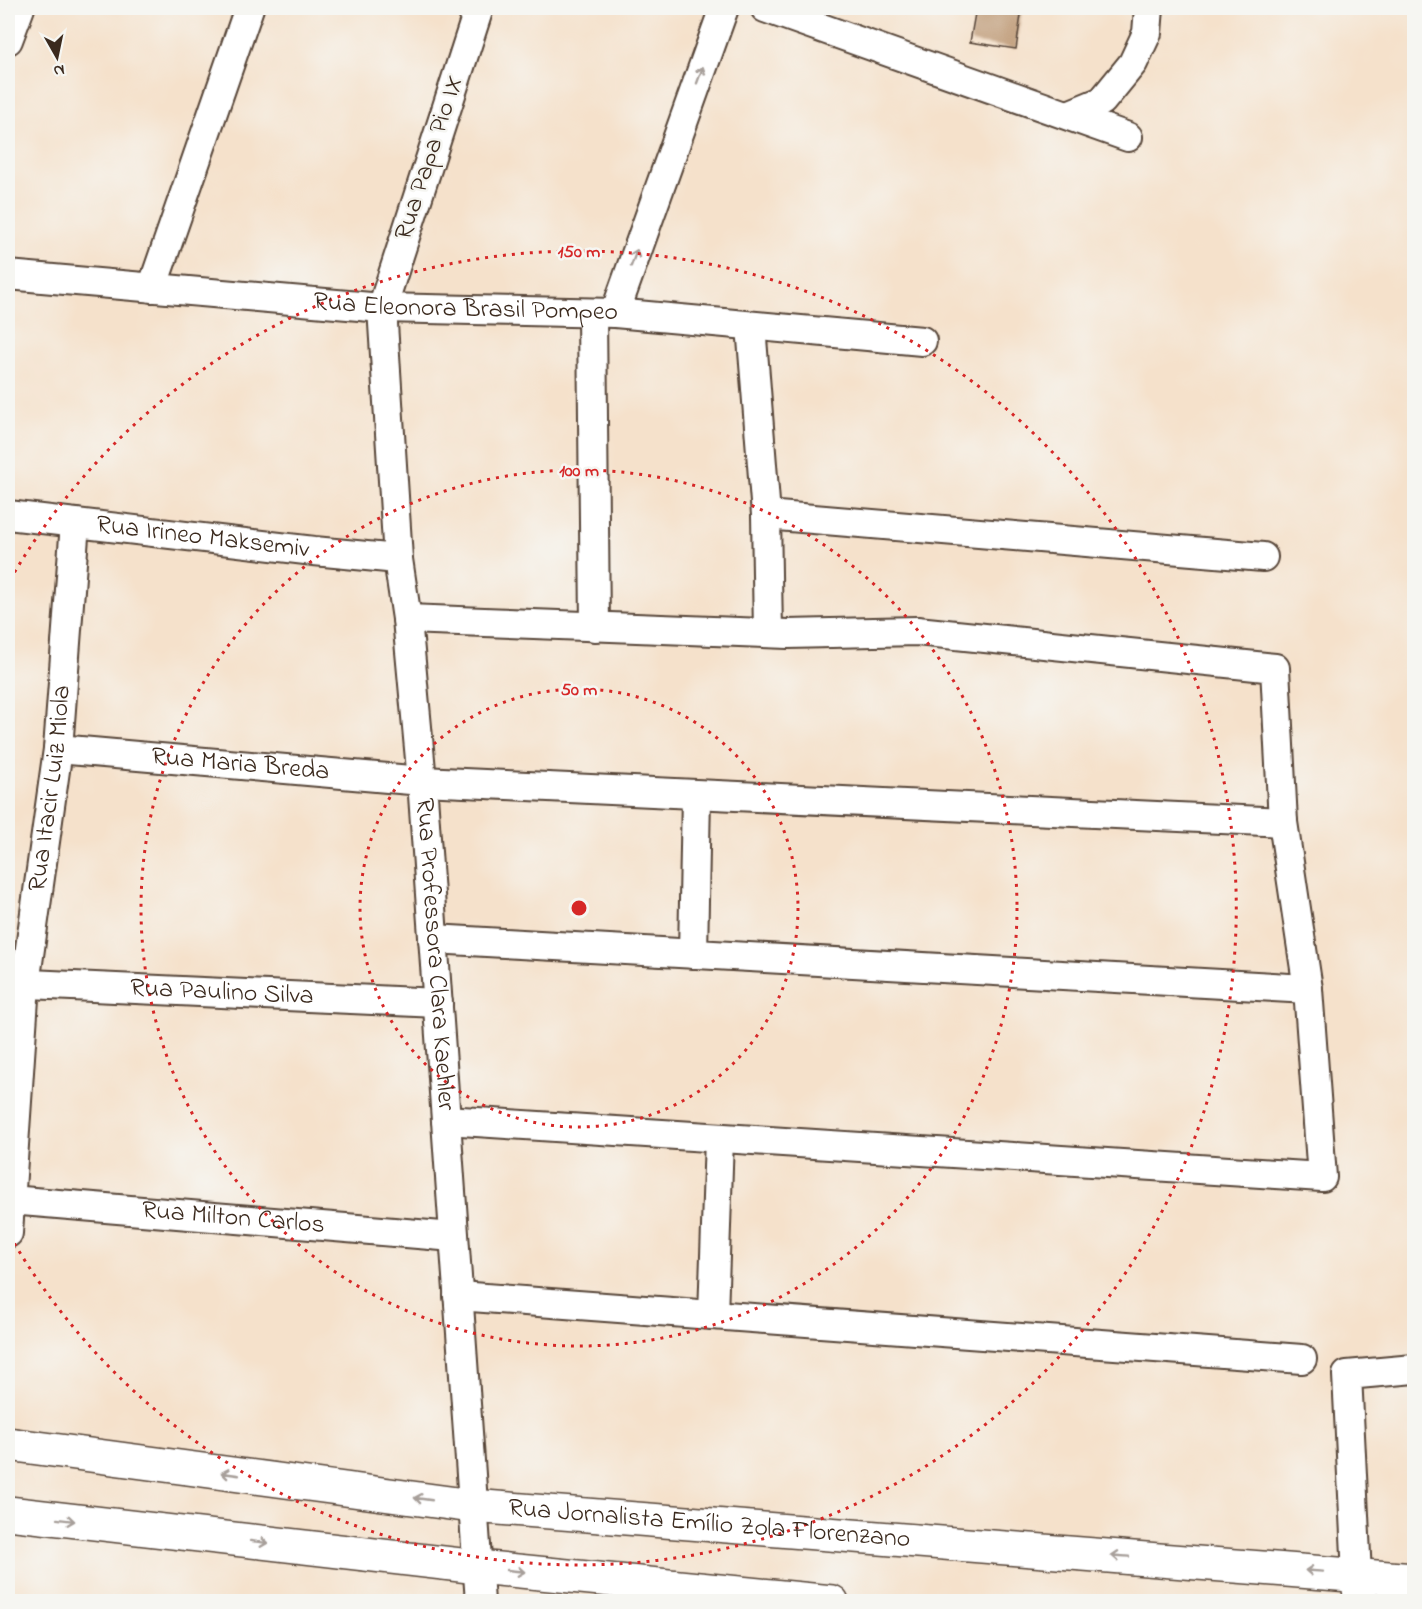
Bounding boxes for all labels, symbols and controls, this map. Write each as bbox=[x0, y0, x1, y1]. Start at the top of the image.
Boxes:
north arrow bbox=[27, 27, 87, 87]
text: N bbox=[52, 57, 66, 83]
one-way arrow bbox=[696, 66, 707, 85]
street label: Rua Papa Pio IX bbox=[385, 71, 475, 245]
text: 150 m bbox=[558, 240, 600, 266]
one-way arrow bbox=[630, 249, 641, 268]
street label: Rua Eleonora Brasil Pompeo bbox=[312, 283, 618, 332]
text: 100 m bbox=[559, 459, 599, 485]
street label: Rua Irineo Maksemiv bbox=[94, 507, 312, 569]
text: 50 m bbox=[561, 678, 597, 704]
street label: Rua Itacir Luiz Miola bbox=[19, 684, 82, 894]
street label: Rua Maria Breda bbox=[150, 738, 331, 792]
street label: Rua Professora Clara Kaehler bbox=[404, 797, 464, 1113]
centre of rings bbox=[569, 898, 589, 918]
street label: Rua Paulino Silva bbox=[129, 970, 314, 1016]
street label: Rua Milton Carlos bbox=[140, 1192, 326, 1245]
one-way arrow bbox=[221, 1468, 240, 1479]
street label: Rua Jornalista Emílio Zola Florenzano bbox=[507, 1490, 912, 1559]
one-way arrow bbox=[414, 1494, 434, 1505]
one-way arrow bbox=[55, 1515, 75, 1526]
one-way arrow bbox=[249, 1537, 269, 1548]
one-way arrow bbox=[1110, 1550, 1130, 1561]
one-way arrow bbox=[1305, 1565, 1325, 1576]
one-way arrow bbox=[505, 1566, 525, 1577]

